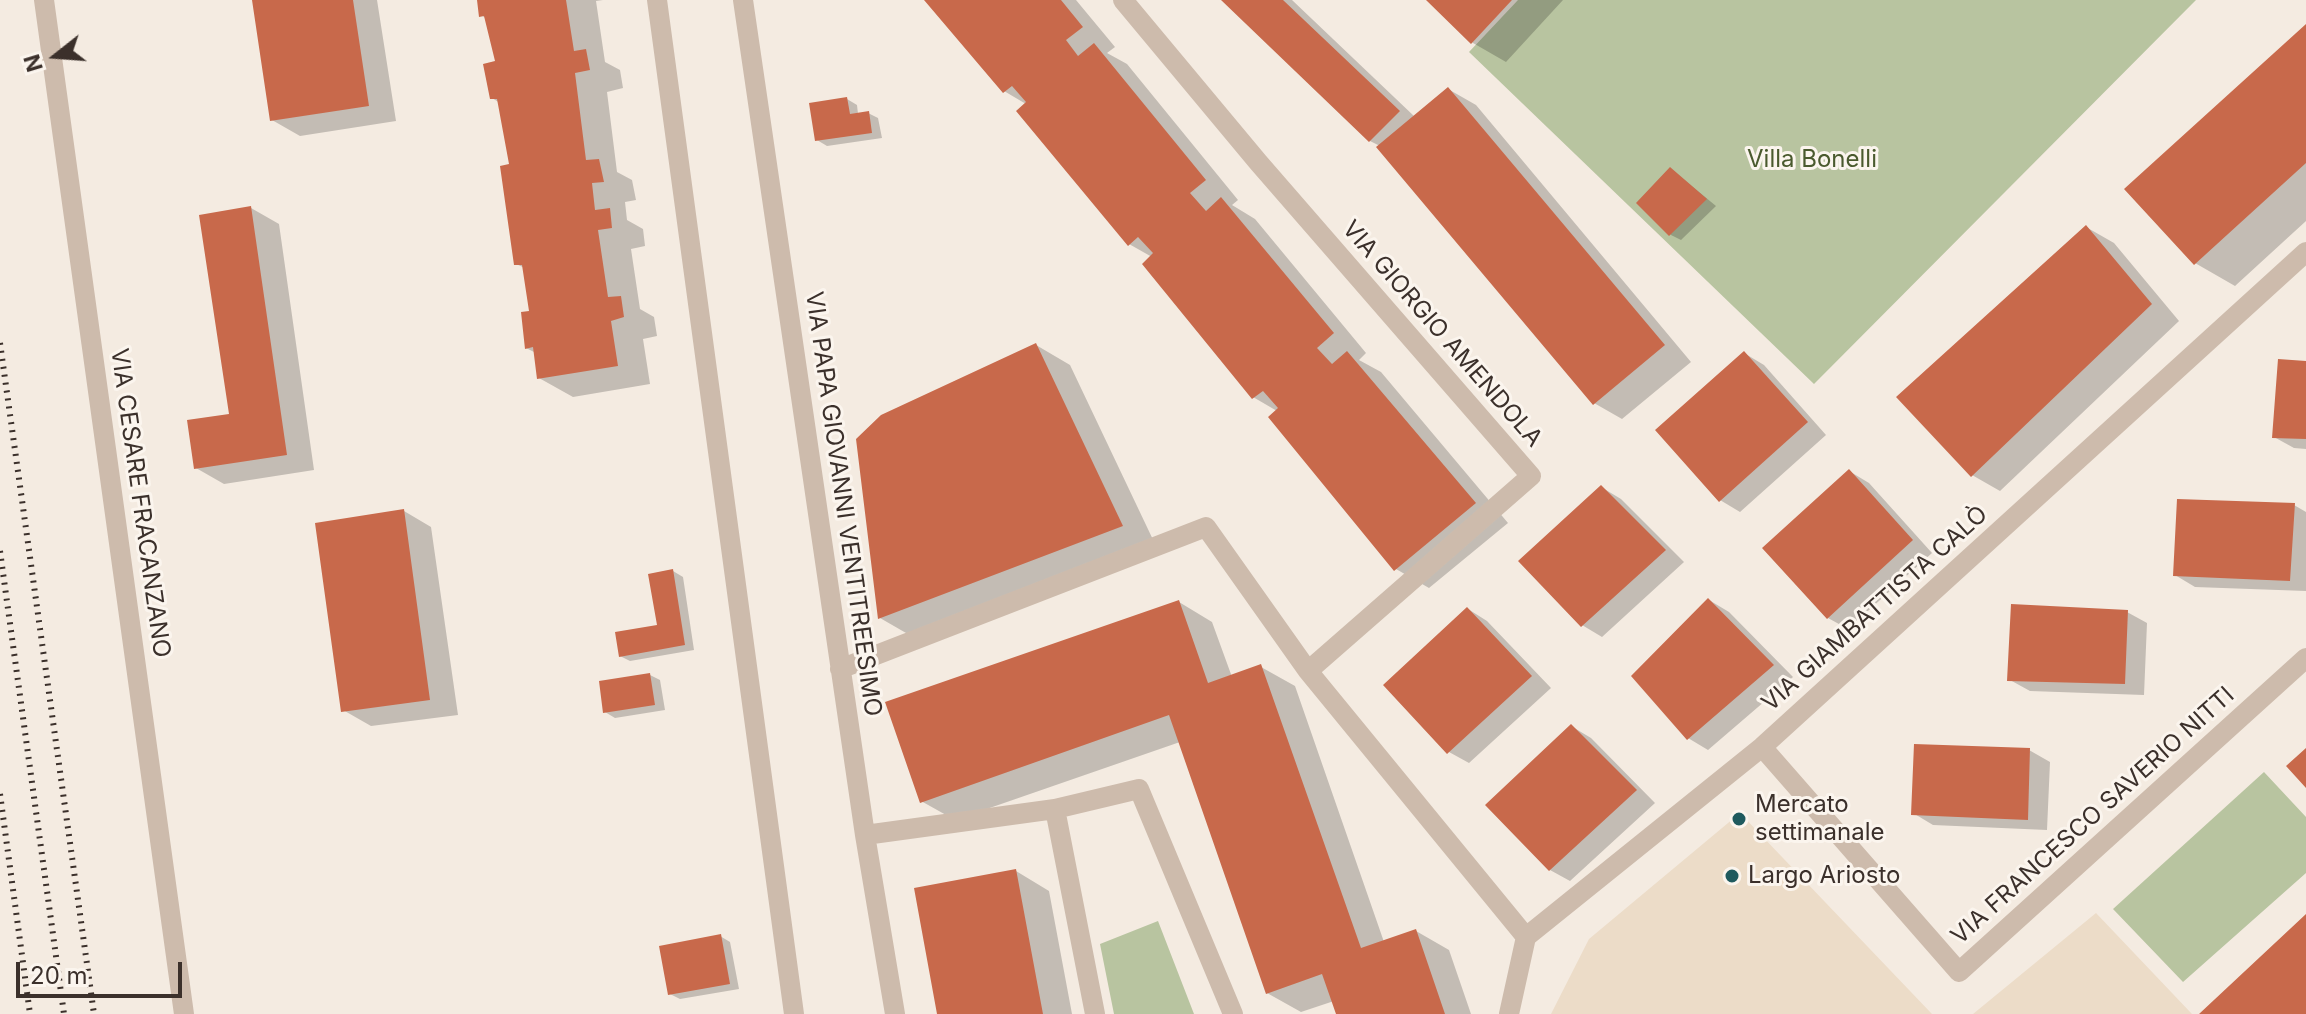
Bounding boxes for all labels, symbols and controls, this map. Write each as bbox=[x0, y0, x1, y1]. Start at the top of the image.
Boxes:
north arrow bbox=[16, 16, 96, 96]
text: N bbox=[18, 51, 48, 75]
park label: Villa Bonelli bbox=[1747, 146, 1877, 174]
street label: VIA GIORGIO AMENDOLA bbox=[1336, 215, 1548, 453]
street label: VIA PAPA GIOVANNI VENTITREESIMO bbox=[799, 290, 887, 718]
street label: VIA CESARE FRACANZANO bbox=[104, 347, 176, 659]
street label: VIA GIAMBATTISTA CALÒ bbox=[1756, 500, 1994, 718]
street label: VIA FRANCESCO SAVERIO NITTI bbox=[1946, 681, 2240, 951]
place label: Mercato settimanale bbox=[1755, 791, 1885, 847]
marker: Mercato settimanale bbox=[1730, 810, 1748, 828]
place label: Largo Ariosto bbox=[1748, 862, 1900, 890]
marker: Largo Ariosto bbox=[1723, 867, 1741, 885]
scale bar bbox=[20, 946, 186, 996]
text: 20 m bbox=[30, 961, 88, 990]

